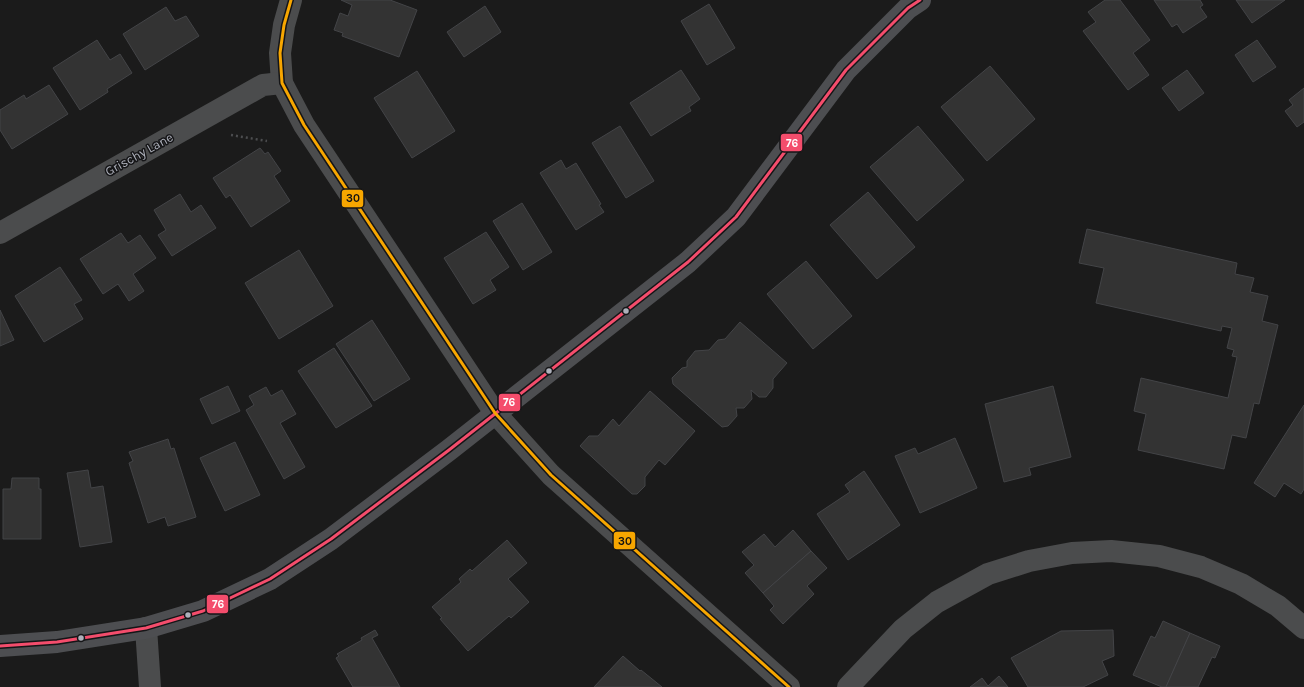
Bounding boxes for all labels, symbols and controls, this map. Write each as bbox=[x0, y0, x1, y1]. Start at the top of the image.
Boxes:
street label: Grischy Lane bbox=[102, 129, 176, 179]
line badge: 76 bbox=[780, 133, 803, 152]
text: 76 bbox=[786, 137, 798, 150]
line badge: 30 bbox=[341, 189, 364, 208]
text: 30 bbox=[346, 192, 360, 205]
unlabelled marker bbox=[621, 306, 631, 316]
unlabelled marker bbox=[544, 366, 554, 376]
line badge: 76 bbox=[498, 393, 521, 412]
text: 76 bbox=[503, 396, 515, 409]
line badge: 30 bbox=[613, 531, 636, 550]
text: 30 bbox=[618, 535, 632, 548]
line badge: 76 bbox=[206, 594, 229, 614]
text: 76 bbox=[212, 598, 224, 611]
unlabelled marker bbox=[183, 610, 193, 620]
unlabelled marker bbox=[76, 633, 86, 643]

